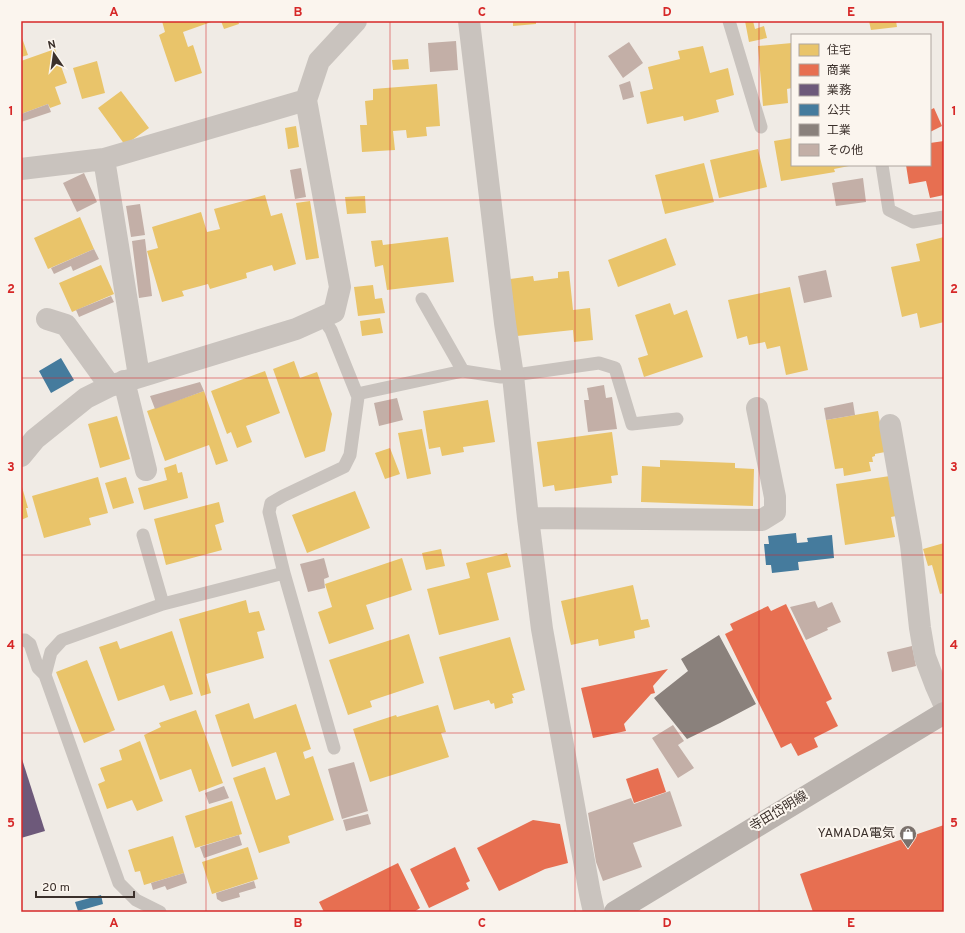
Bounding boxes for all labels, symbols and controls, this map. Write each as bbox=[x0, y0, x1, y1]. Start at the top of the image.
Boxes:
text: A bbox=[109, 5, 119, 21]
text: B bbox=[294, 5, 303, 21]
text: C bbox=[478, 5, 486, 21]
text: D bbox=[662, 5, 672, 21]
text: E bbox=[847, 5, 855, 21]
north arrow bbox=[34, 34, 74, 74]
legend bbox=[791, 34, 931, 166]
text: N bbox=[47, 38, 57, 53]
text: 住宅 bbox=[827, 43, 851, 59]
text: 商業 bbox=[827, 63, 851, 79]
text: 業務 bbox=[827, 83, 851, 99]
text: 公共 bbox=[827, 103, 851, 119]
text: 1 bbox=[8, 104, 14, 120]
text: 1 bbox=[951, 104, 957, 120]
text: 工業 bbox=[827, 123, 851, 139]
text: その他 bbox=[827, 143, 863, 159]
text: 2 bbox=[7, 282, 15, 298]
text: 2 bbox=[950, 282, 958, 298]
text: 3 bbox=[7, 460, 15, 476]
text: 3 bbox=[950, 460, 958, 476]
text: 4 bbox=[7, 638, 15, 654]
text: 4 bbox=[950, 638, 958, 654]
street label: 寺田岱明線 bbox=[747, 788, 811, 836]
text: 5 bbox=[7, 816, 15, 832]
text: 5 bbox=[950, 816, 958, 832]
shop icon: YAMADA電気 bbox=[898, 824, 918, 849]
place label: YAMADA電気 bbox=[817, 825, 895, 842]
scale bar bbox=[36, 873, 134, 899]
text: 20 m bbox=[42, 880, 70, 896]
text: A bbox=[109, 916, 119, 932]
text: B bbox=[294, 916, 303, 932]
text: C bbox=[478, 916, 486, 932]
text: D bbox=[662, 916, 672, 932]
text: E bbox=[847, 916, 855, 932]

